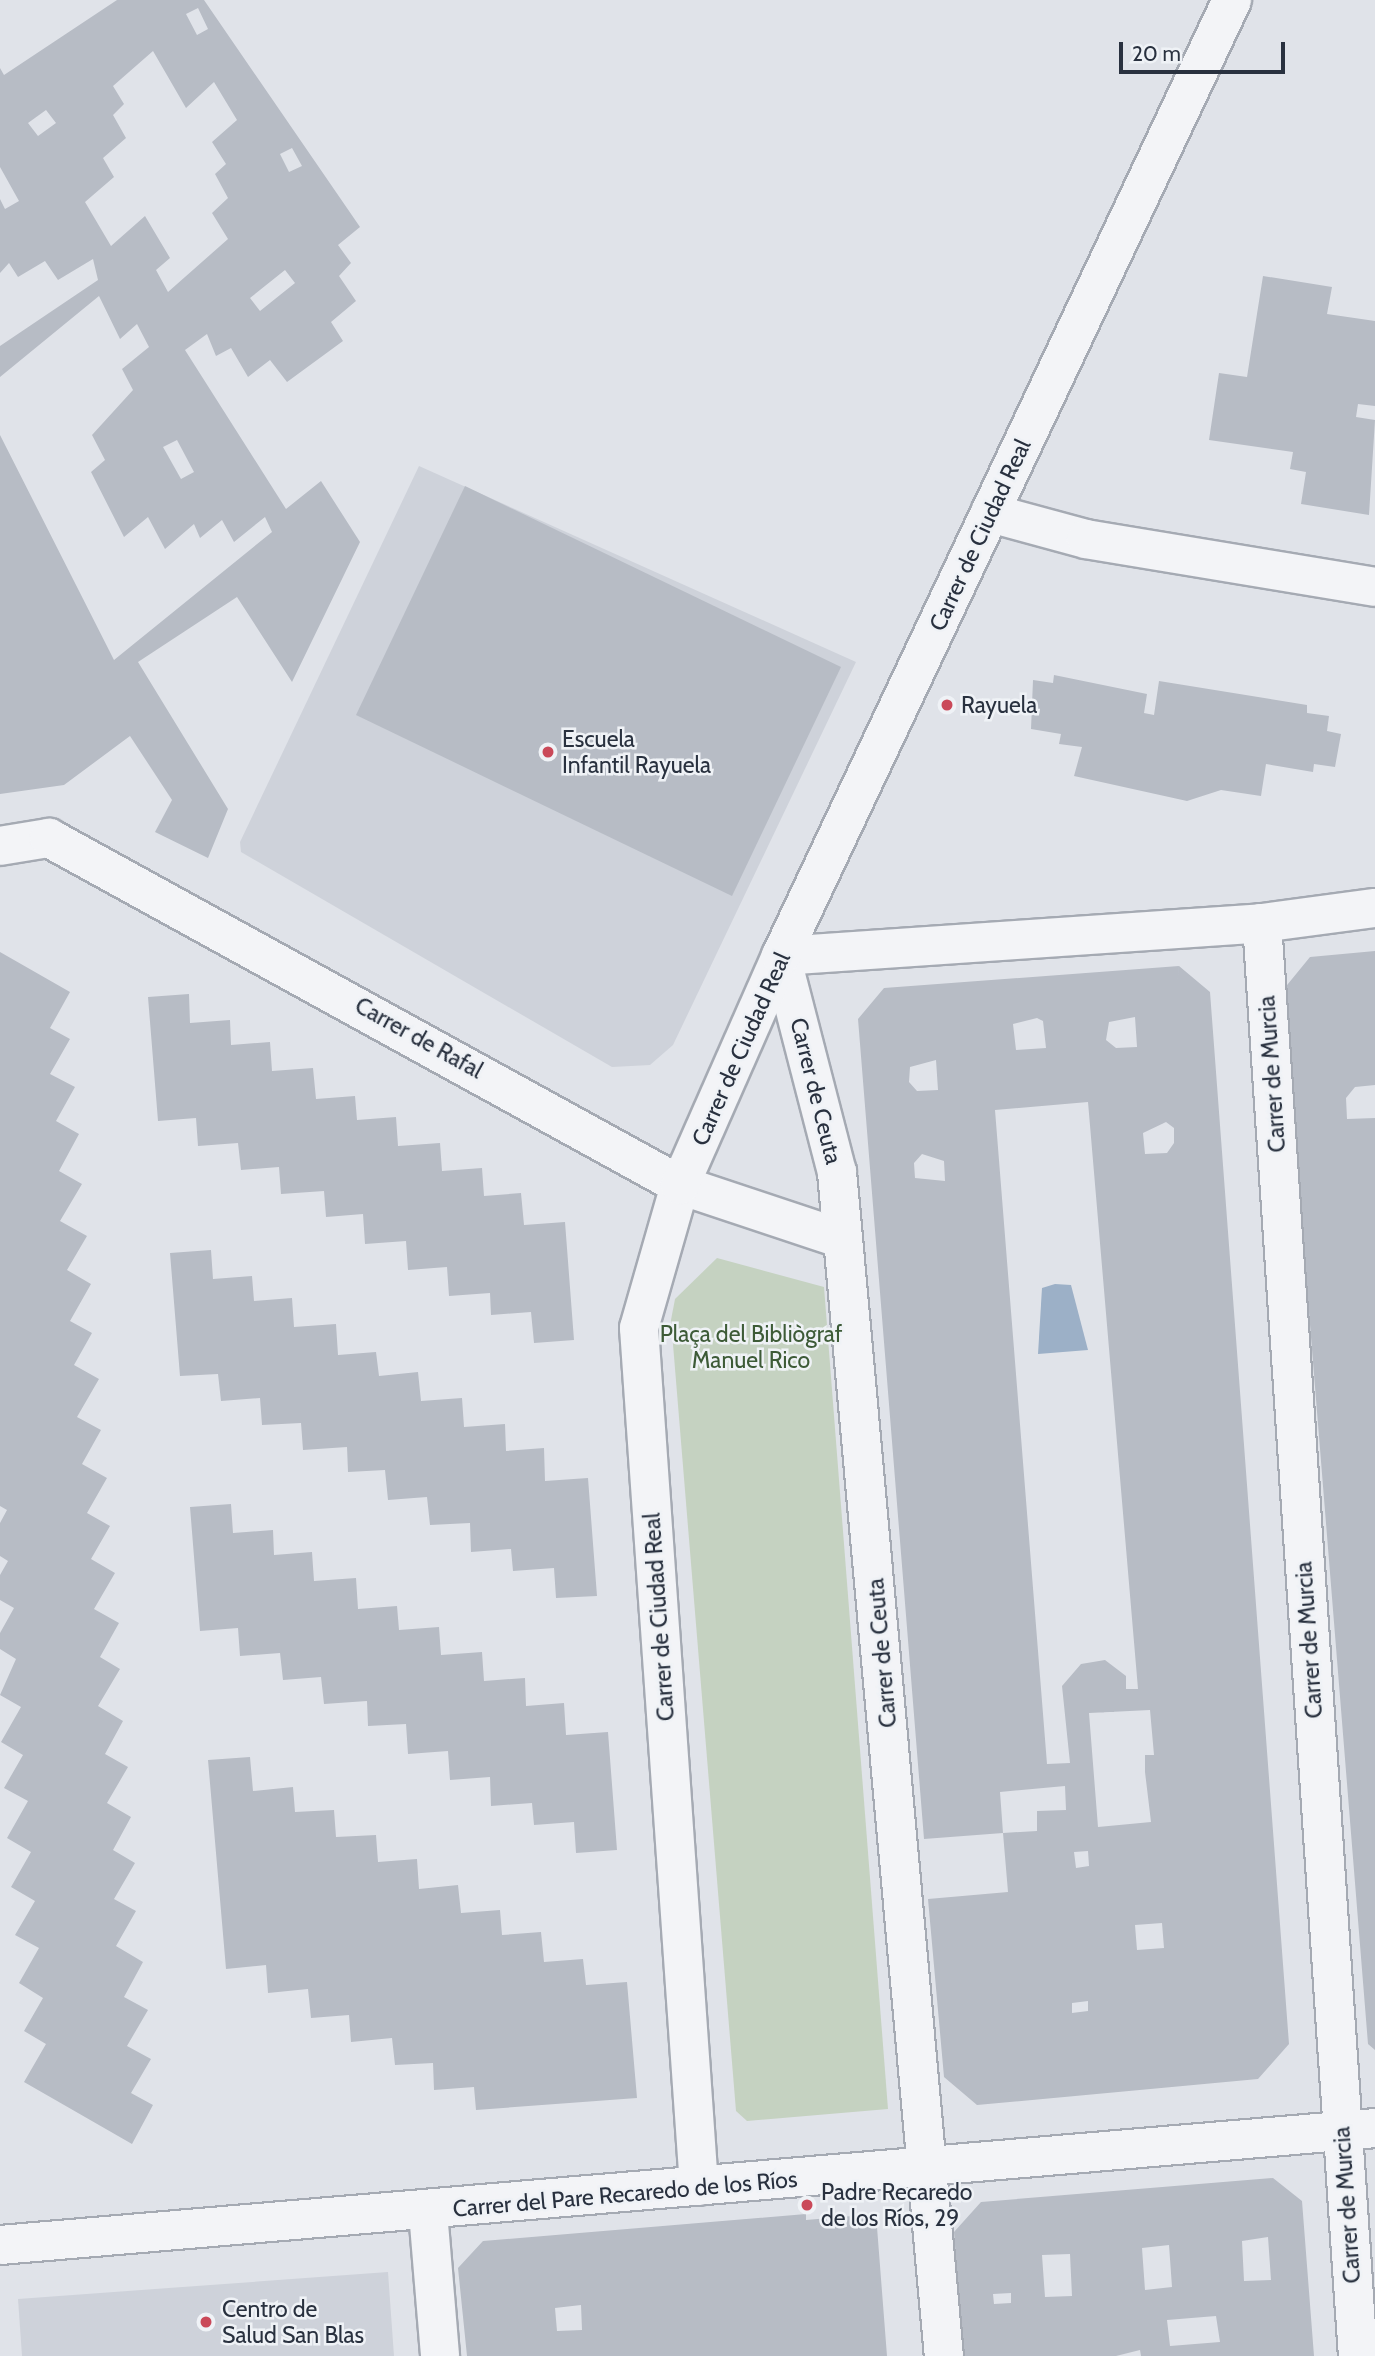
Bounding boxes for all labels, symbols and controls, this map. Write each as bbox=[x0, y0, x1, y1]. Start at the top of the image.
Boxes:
scale bar bbox=[1123, 28, 1289, 72]
text: 20 m bbox=[1132, 41, 1181, 66]
street label: Carrer de Ciudad Real bbox=[923, 435, 1037, 635]
place label: Rayuela bbox=[961, 691, 1037, 719]
marker: Rayuela bbox=[939, 697, 955, 713]
place label: Escuela Infantil Rayuela bbox=[562, 725, 711, 779]
marker: Escuela Infantil Rayuela bbox=[540, 744, 556, 760]
street label: Carrer de Ciudad Real bbox=[686, 948, 796, 1150]
street label: Carrer de Rafal bbox=[350, 992, 488, 1084]
street label: Carrer de Murcia bbox=[1253, 995, 1291, 1153]
street label: Carrer de Ceuta bbox=[784, 1015, 848, 1167]
park label: Plaça del Bibliògraf Manuel Rico bbox=[660, 1320, 842, 1374]
street label: Carrer de Ciudad Real bbox=[638, 1512, 680, 1722]
street label: Carrer de Murcia bbox=[1290, 1561, 1328, 1719]
street label: Carrer de Ceuta bbox=[862, 1577, 902, 1729]
street label: Carrer de Murcia bbox=[1328, 2126, 1366, 2284]
street label: Carrer del Pare Recaredo de los Ríos bbox=[452, 2165, 798, 2223]
place label: Padre Recaredo de los Ríos, 29 bbox=[821, 2178, 972, 2232]
marker: Padre Recaredo de los Ríos, 29 bbox=[799, 2197, 815, 2213]
place label: Centro de Salud San Blas bbox=[222, 2295, 364, 2349]
marker: Centro de Salud San Blas bbox=[196, 2312, 216, 2332]

